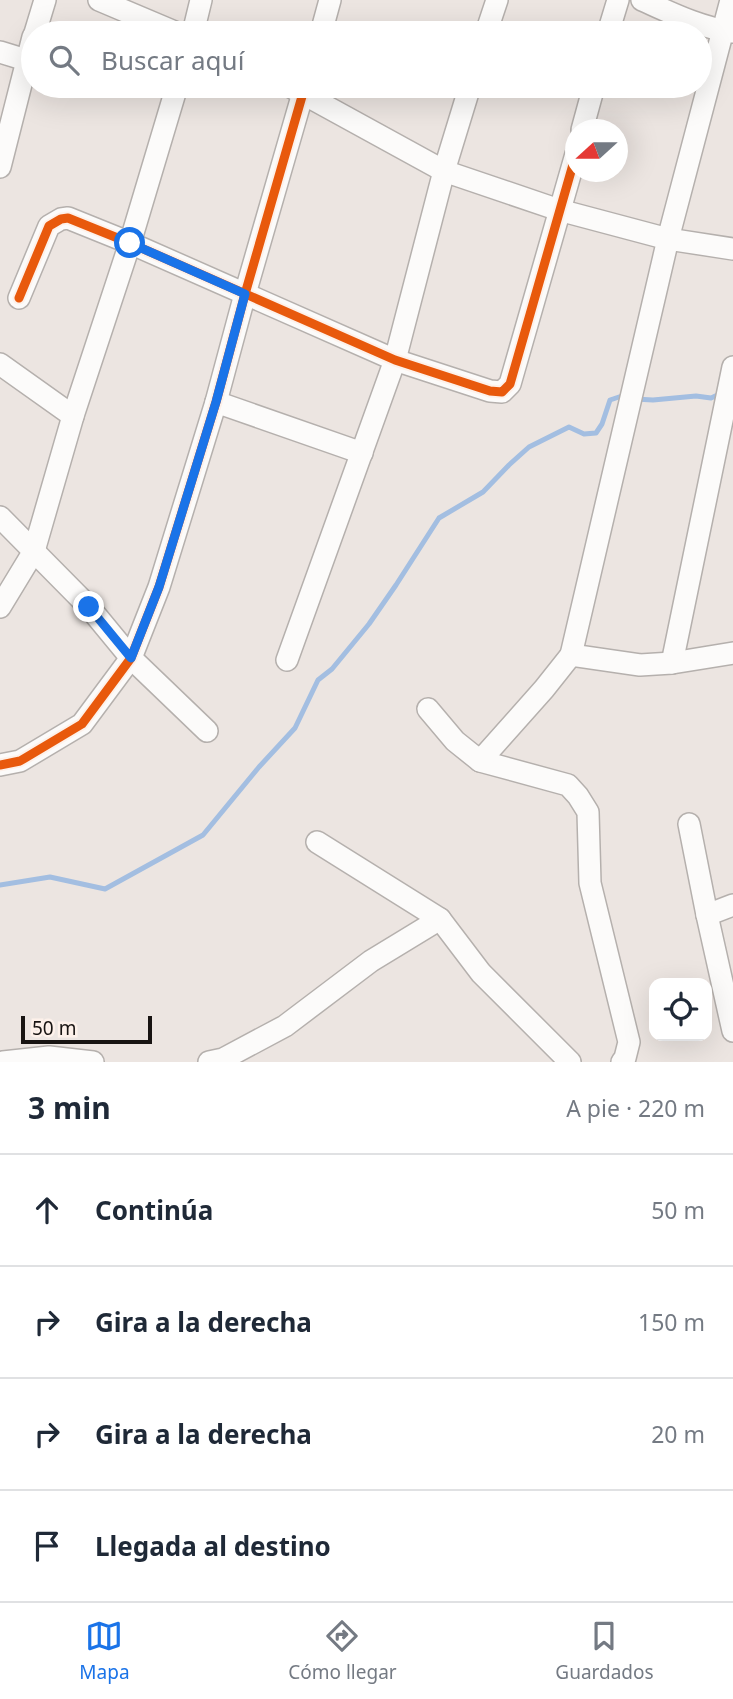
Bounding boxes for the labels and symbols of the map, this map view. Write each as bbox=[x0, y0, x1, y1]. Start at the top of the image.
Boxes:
north arrow bbox=[565, 119, 628, 182]
route start bbox=[114, 227, 145, 258]
route end bbox=[73, 591, 104, 622]
scale bar bbox=[21, 1013, 152, 1045]

